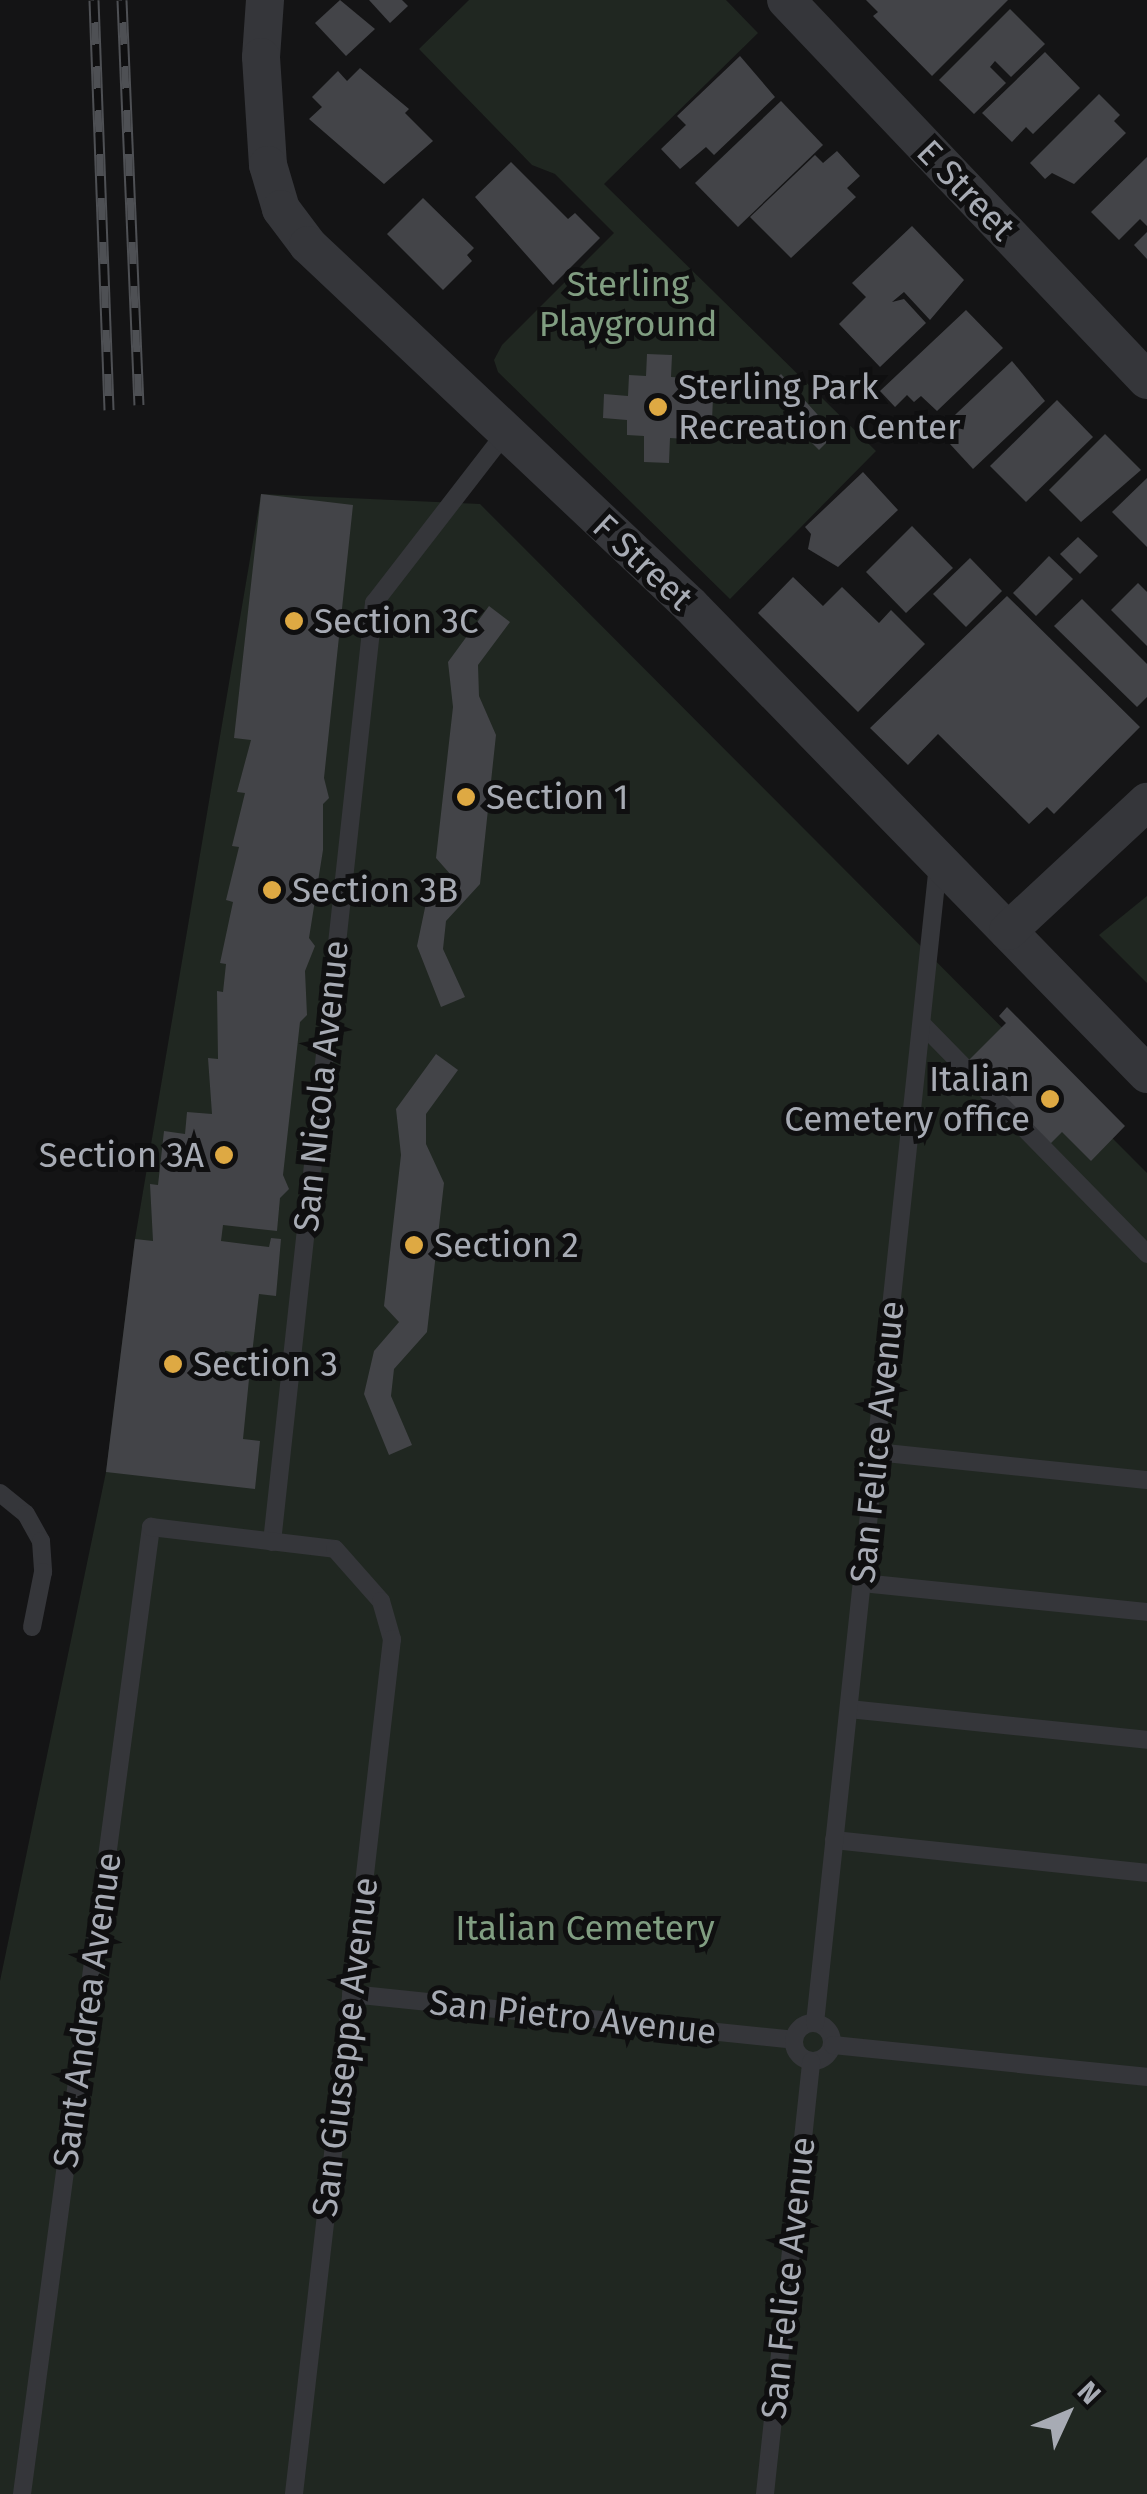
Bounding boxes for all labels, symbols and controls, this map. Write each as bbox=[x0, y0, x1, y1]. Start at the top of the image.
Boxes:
street label: E Street bbox=[908, 131, 1024, 249]
park label: Sterling Playground bbox=[539, 263, 717, 345]
place label: Sterling Park Recreation Center bbox=[678, 366, 961, 448]
marker: Sterling Park Recreation Center bbox=[647, 396, 669, 418]
street label: F Street bbox=[584, 505, 702, 619]
place label: Section 3C bbox=[314, 600, 479, 642]
marker: Section 3C bbox=[283, 610, 305, 632]
place label: Section 1 bbox=[486, 776, 629, 818]
marker: Section 1 bbox=[455, 786, 477, 808]
place label: Section 3B bbox=[292, 869, 458, 911]
marker: Section 3B bbox=[261, 879, 283, 901]
street label: San Nicola Avenue bbox=[285, 938, 357, 1234]
place label: Italian Cemetery office bbox=[784, 1058, 1030, 1140]
marker: Italian Cemetery office bbox=[1039, 1088, 1061, 1110]
place label: Section 3A bbox=[39, 1134, 204, 1176]
marker: Section 3A bbox=[213, 1144, 235, 1166]
place label: Section 2 bbox=[434, 1224, 579, 1266]
marker: Section 2 bbox=[403, 1234, 425, 1256]
street label: San Felice Avenue bbox=[841, 1299, 913, 1585]
place label: Section 3 bbox=[193, 1343, 338, 1385]
marker: Section 3 bbox=[162, 1353, 184, 1375]
street label: Sant Andrea Avenue bbox=[44, 1850, 130, 2170]
street label: San Giuseppe Avenue bbox=[303, 1875, 387, 2219]
park label: Italian Cemetery bbox=[455, 1907, 715, 1949]
street label: San Pietro Avenue bbox=[428, 1981, 718, 2053]
street label: San Felice Avenue bbox=[752, 2135, 824, 2421]
north arrow bbox=[1017, 2364, 1117, 2464]
text: N bbox=[1071, 2375, 1107, 2411]

